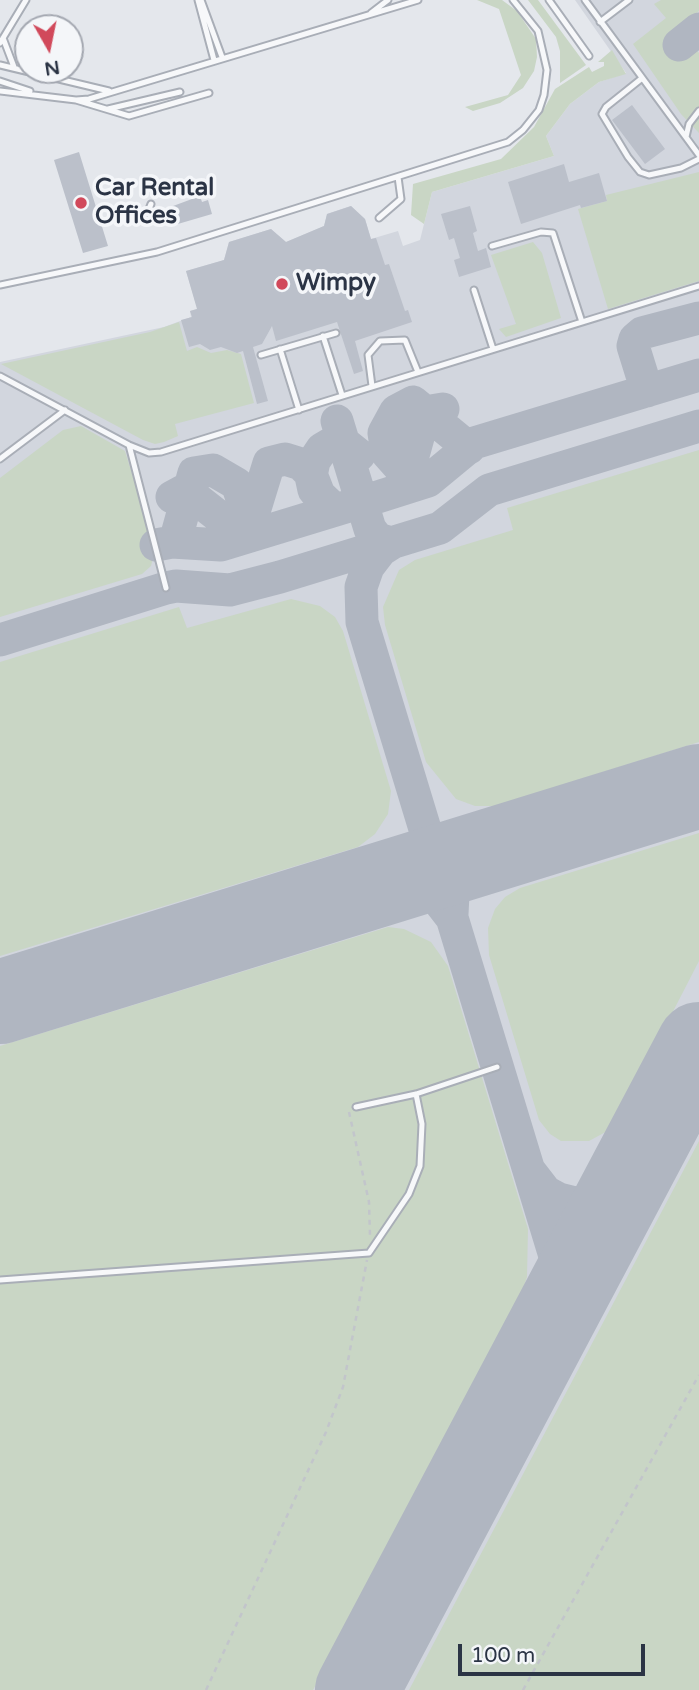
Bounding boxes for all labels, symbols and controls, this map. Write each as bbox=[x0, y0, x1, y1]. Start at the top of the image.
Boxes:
north arrow bbox=[14, 14, 84, 84]
text: N bbox=[43, 56, 61, 80]
place label: Car Rental Offices bbox=[95, 175, 214, 231]
marker: Car Rental Offices bbox=[73, 195, 89, 211]
place label: Wimpy bbox=[296, 270, 376, 298]
marker: Wimpy bbox=[274, 276, 290, 292]
scale bar bbox=[461, 1630, 648, 1674]
text: 100 m bbox=[471, 1643, 535, 1668]

